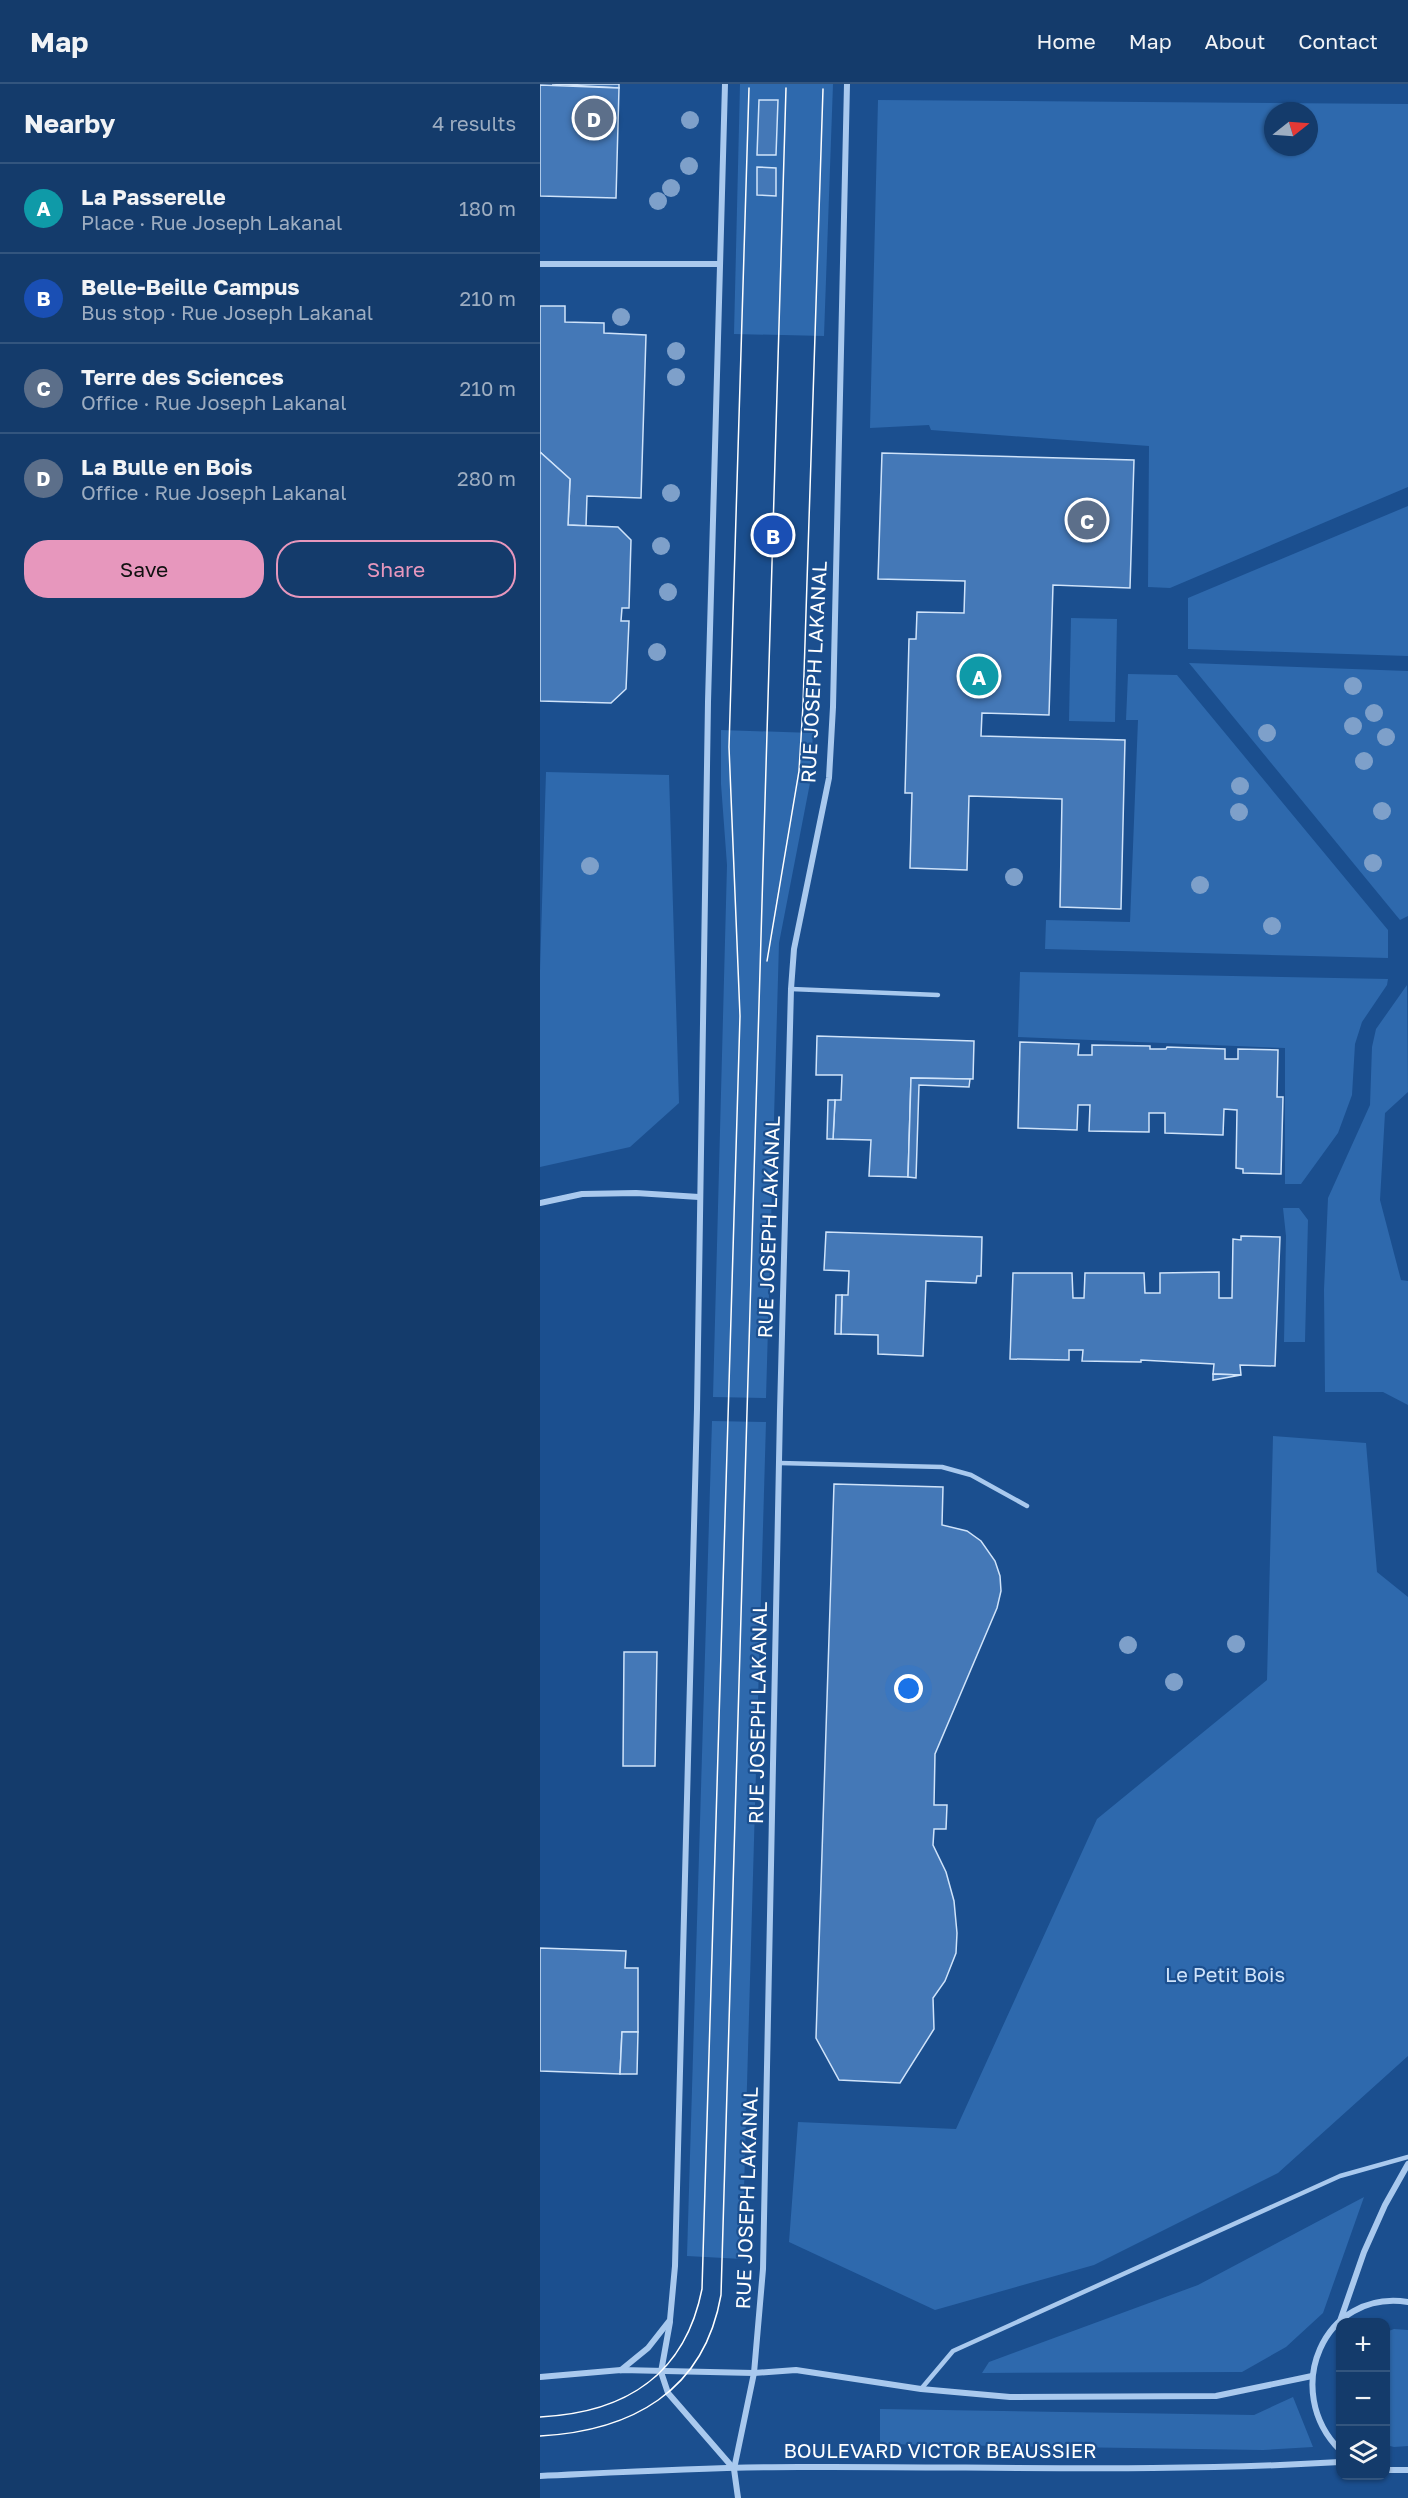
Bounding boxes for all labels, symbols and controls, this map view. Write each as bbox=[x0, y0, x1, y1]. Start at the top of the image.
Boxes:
text: Map bbox=[30, 25, 88, 58]
text: Home bbox=[1036, 28, 1096, 54]
text: Map bbox=[1129, 28, 1172, 54]
text: About bbox=[1205, 28, 1265, 54]
text: Contact bbox=[1298, 28, 1378, 54]
pin: D bbox=[574, 96, 614, 141]
north arrow bbox=[1264, 102, 1318, 156]
text: Nearby bbox=[24, 108, 115, 139]
text: 4 results bbox=[432, 111, 516, 135]
text: La Passerelle bbox=[81, 183, 226, 210]
text: A bbox=[36, 196, 51, 220]
text: 180 m bbox=[459, 196, 516, 220]
text: Place · Rue Joseph Lakanal bbox=[81, 210, 342, 234]
text: Belle-Beille Campus bbox=[81, 273, 300, 300]
text: B bbox=[36, 286, 51, 310]
text: 210 m bbox=[460, 286, 516, 310]
text: Bus stop · Rue Joseph Lakanal bbox=[81, 300, 373, 324]
text: Terre des Sciences bbox=[81, 363, 284, 390]
text: C bbox=[36, 376, 51, 400]
text: 210 m bbox=[460, 376, 516, 400]
text: Office · Rue Joseph Lakanal bbox=[81, 390, 347, 414]
text: La Bulle en Bois bbox=[81, 453, 253, 480]
text: D bbox=[36, 466, 51, 490]
text: 280 m bbox=[457, 466, 516, 490]
text: Office · Rue Joseph Lakanal bbox=[81, 480, 347, 504]
pin: C bbox=[1068, 498, 1106, 542]
pin: B bbox=[754, 512, 792, 558]
button: Save bbox=[24, 540, 264, 598]
button: Share bbox=[276, 540, 516, 598]
street label: RUE JOSEPH LAKANAL bbox=[795, 560, 831, 784]
pin: A bbox=[960, 654, 998, 698]
street label: RUE JOSEPH LAKANAL bbox=[752, 1115, 784, 1339]
street label: RUE JOSEPH LAKANAL bbox=[743, 1602, 771, 1824]
your location bbox=[894, 1674, 923, 1703]
park label: Le Petit Bois bbox=[1165, 1962, 1285, 1986]
street label: RUE JOSEPH LAKANAL bbox=[730, 2086, 762, 2310]
map controls bbox=[1336, 2318, 1390, 2480]
button: + bbox=[1336, 2318, 1390, 2372]
button: − bbox=[1336, 2372, 1390, 2426]
button: layers bbox=[1336, 2426, 1390, 2480]
street label: BOULEVARD VICTOR BEAUSSIER bbox=[783, 2438, 1097, 2462]

